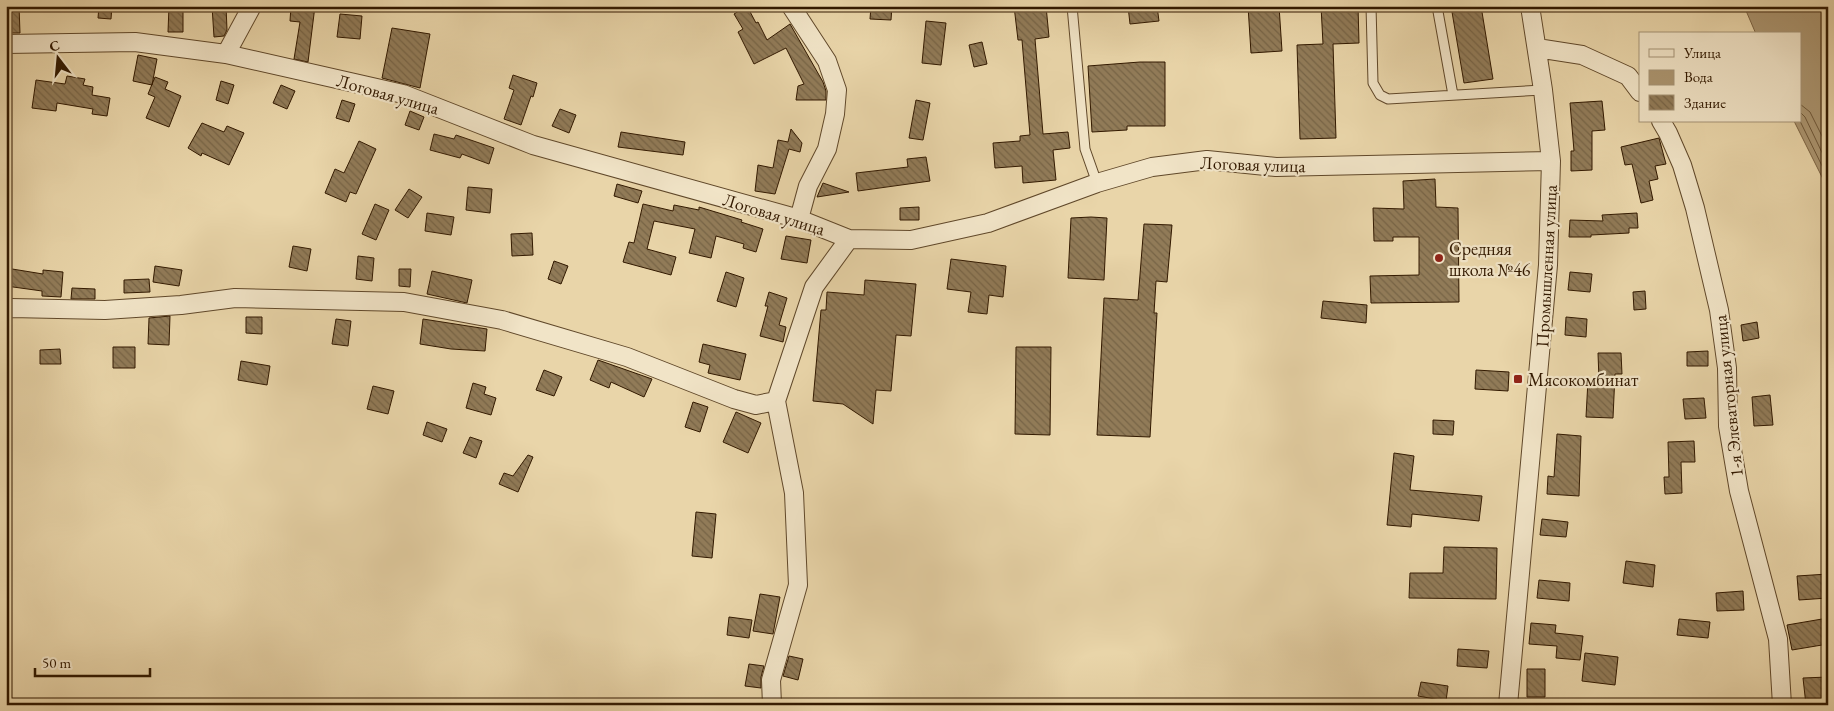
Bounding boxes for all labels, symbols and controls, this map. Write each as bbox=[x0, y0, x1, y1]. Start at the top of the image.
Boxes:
north arrow bbox=[32, 32, 82, 82]
legend bbox=[1639, 32, 1802, 122]
text: С bbox=[47, 35, 62, 56]
text: Улица bbox=[1683, 43, 1721, 62]
text: Вода bbox=[1684, 67, 1713, 86]
street label: Логовая улица bbox=[334, 68, 443, 120]
text: Здание bbox=[1684, 93, 1726, 112]
street label: Логовая улица bbox=[1200, 151, 1307, 177]
street label: Промышленная улица bbox=[1530, 183, 1562, 348]
street label: Логовая улица bbox=[720, 188, 829, 241]
place label: Средняя школа №46 bbox=[1449, 237, 1531, 281]
marker: Средняя школа №46 bbox=[1433, 252, 1445, 264]
street label: 1-я Элеваторная улица bbox=[1708, 313, 1748, 478]
place label: Мясокомбинат bbox=[1528, 368, 1639, 391]
marker: Мясокомбинат bbox=[1512, 373, 1524, 385]
scale bar bbox=[35, 646, 150, 678]
text: 50 m bbox=[42, 653, 71, 672]

